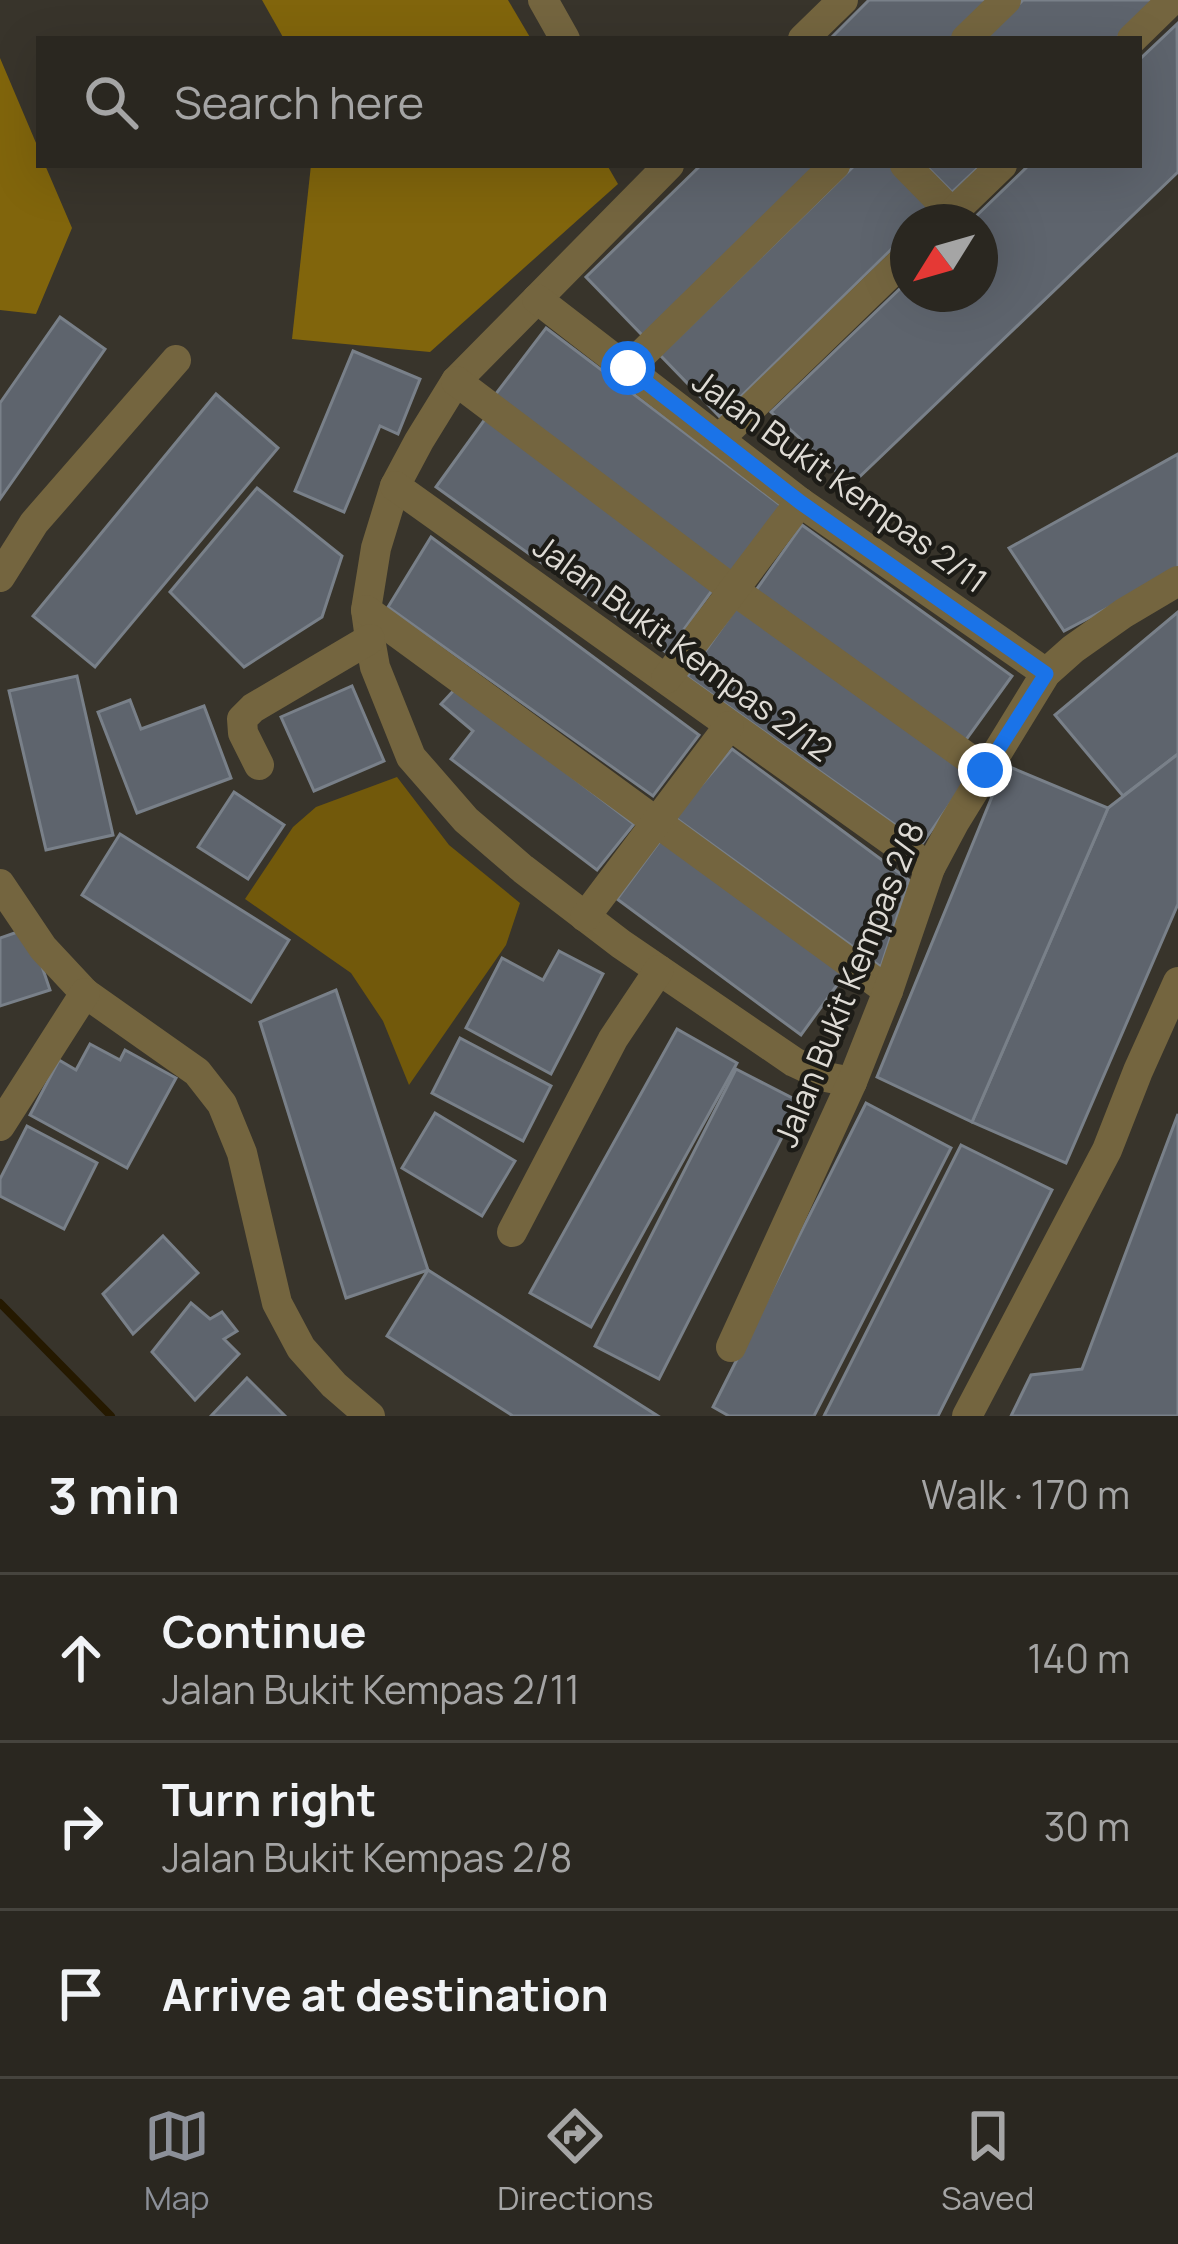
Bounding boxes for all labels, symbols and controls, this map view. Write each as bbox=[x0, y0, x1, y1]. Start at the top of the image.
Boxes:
search box bbox=[36, 36, 1142, 168]
icon: search bbox=[78, 69, 144, 135]
text: Search here bbox=[174, 71, 424, 133]
north arrow bbox=[890, 204, 998, 312]
route start bbox=[601, 341, 655, 395]
street label: Jalan Bukit Kempas 2/11 bbox=[684, 358, 997, 603]
street label: Jalan Bukit Kempas 2/12 bbox=[525, 524, 842, 772]
route end bbox=[958, 743, 1012, 797]
street label: Jalan Bukit Kempas 2/8 bbox=[763, 814, 934, 1153]
text: 3 min bbox=[48, 1460, 180, 1529]
text: Walk · 170 m bbox=[921, 1467, 1130, 1521]
text: Continue bbox=[162, 1600, 367, 1662]
icon: ahead bbox=[48, 1625, 114, 1691]
text: 140 m bbox=[1027, 1631, 1130, 1685]
text: Jalan Bukit Kempas 2/11 bbox=[162, 1662, 580, 1716]
text: Turn right bbox=[162, 1768, 376, 1830]
icon: right bbox=[48, 1793, 114, 1859]
text: 30 m bbox=[1044, 1799, 1130, 1853]
text: Jalan Bukit Kempas 2/8 bbox=[162, 1830, 572, 1884]
icon: arrive bbox=[48, 1961, 114, 2027]
text: Arrive at destination bbox=[162, 1963, 609, 2025]
tab: Map bbox=[144, 2103, 210, 2220]
tab: Directions bbox=[497, 2103, 654, 2220]
tab: Saved bbox=[941, 2103, 1034, 2220]

